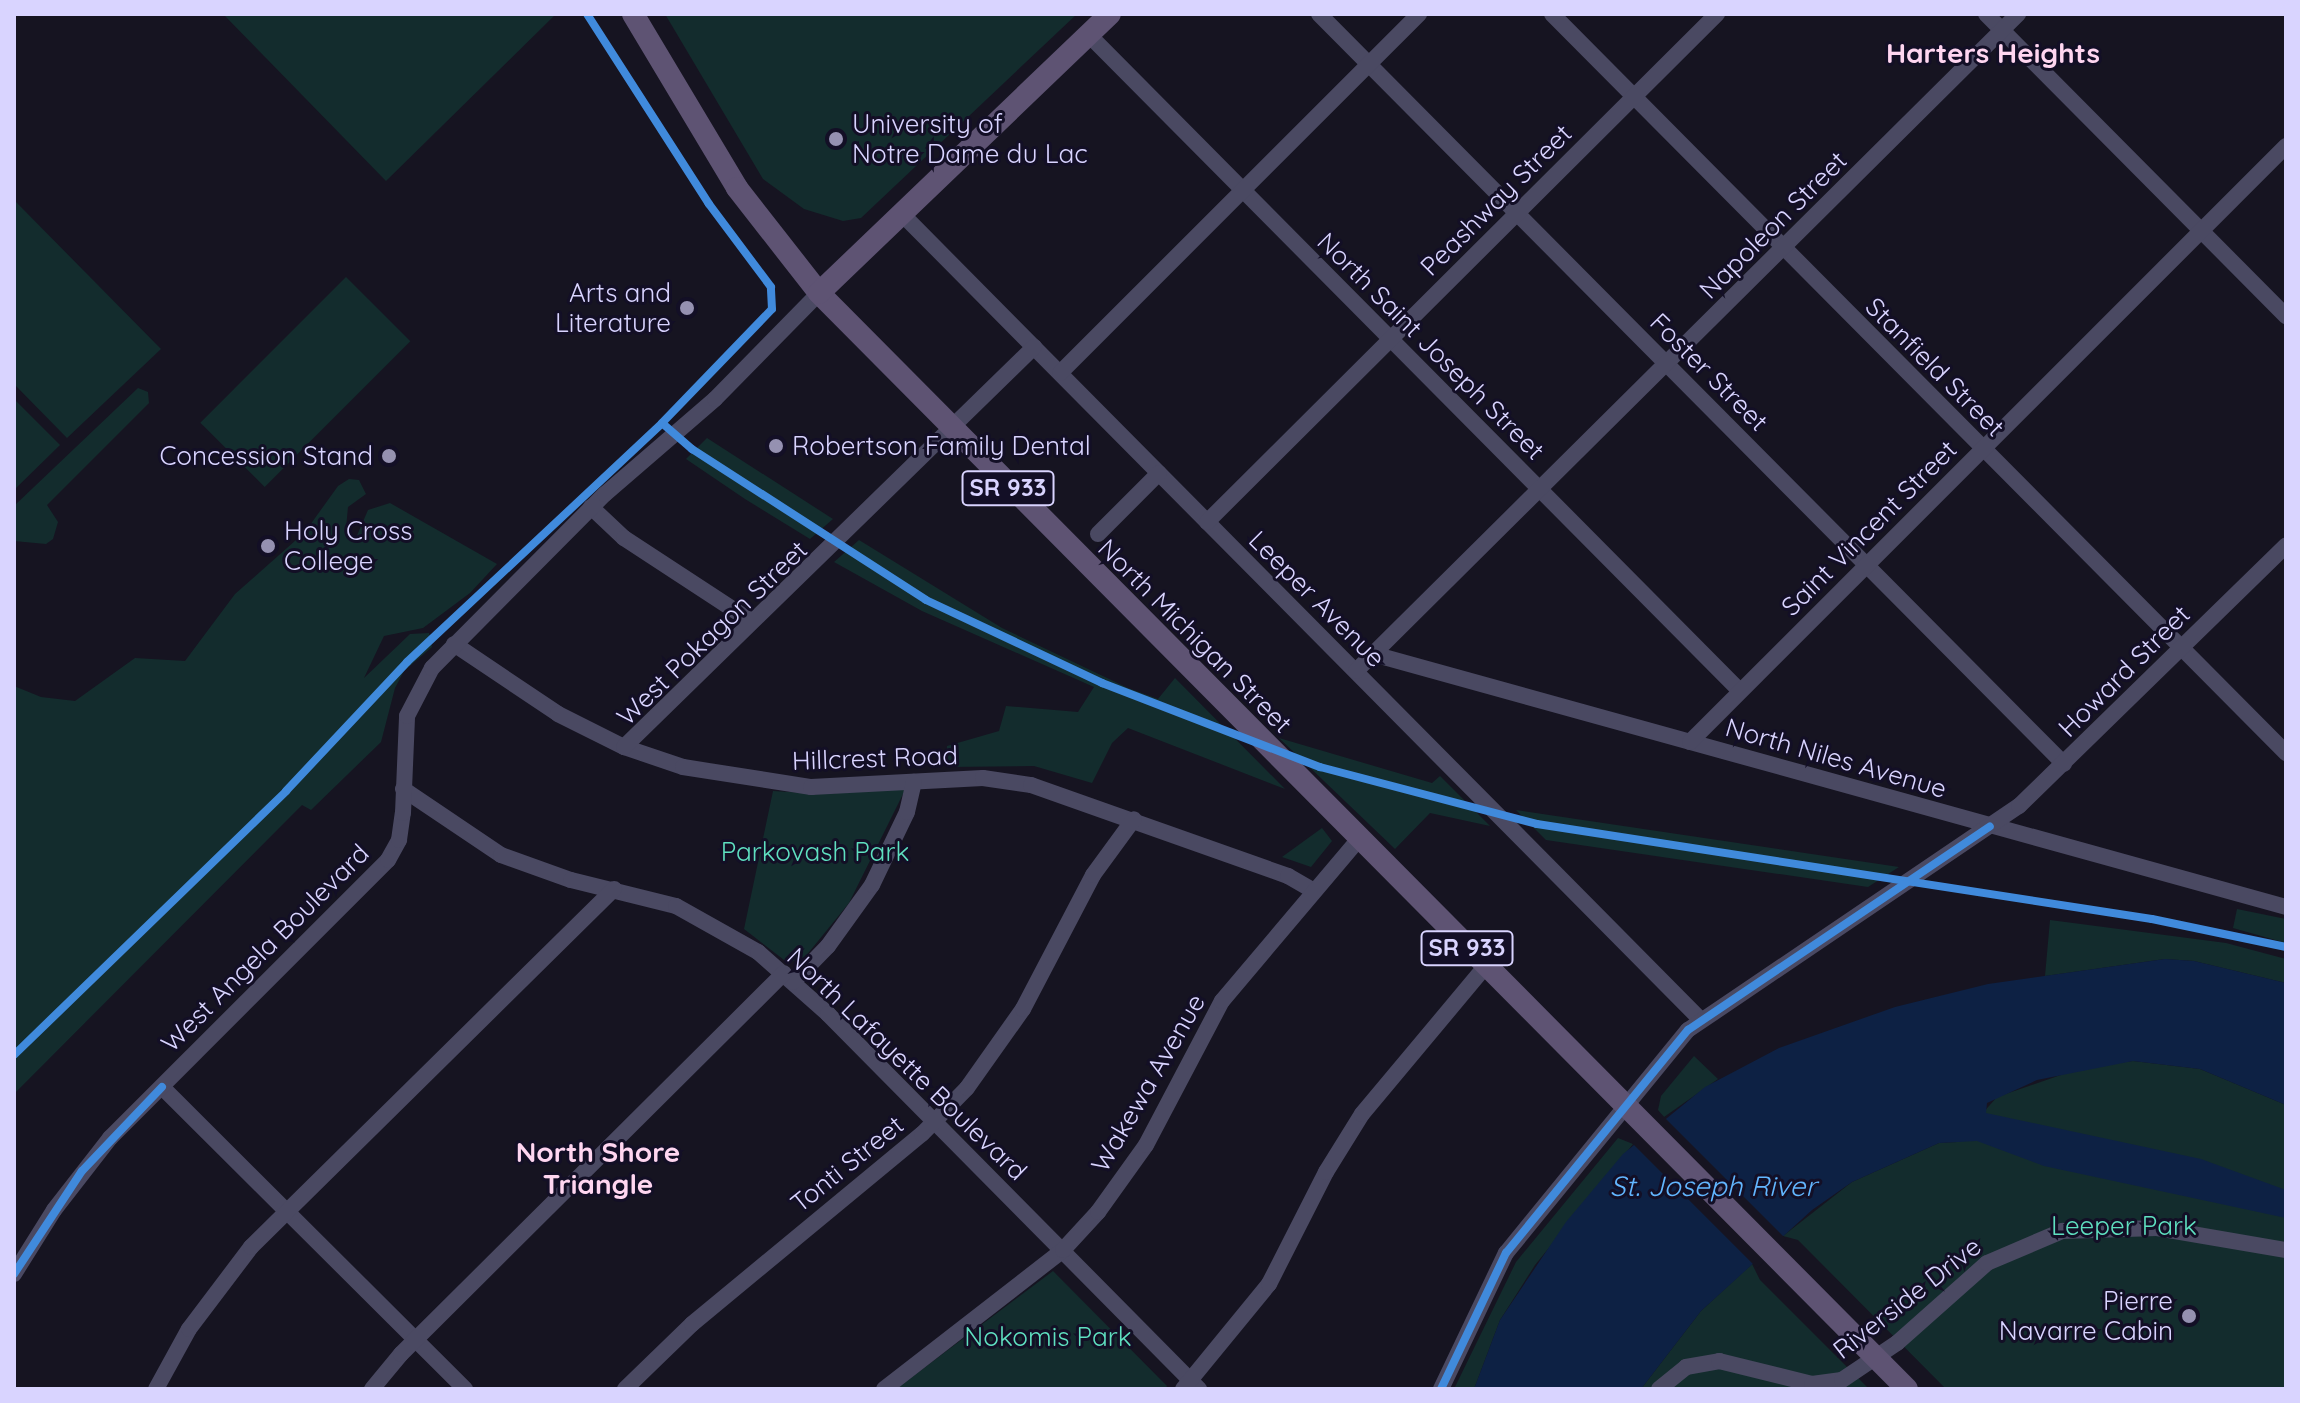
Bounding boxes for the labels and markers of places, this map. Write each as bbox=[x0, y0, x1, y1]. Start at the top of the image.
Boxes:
place label: University of Notre Dame du Lac bbox=[852, 108, 1088, 170]
marker: University of Notre Dame du Lac bbox=[827, 130, 845, 148]
place label: Arts and Literature bbox=[555, 277, 671, 338]
marker: Arts and Literature bbox=[678, 299, 696, 317]
place label: Robertson Family Dental bbox=[792, 430, 1091, 462]
marker: Robertson Family Dental bbox=[767, 437, 785, 455]
place label: Concession Stand bbox=[159, 440, 373, 472]
marker: Concession Stand bbox=[380, 447, 398, 465]
place label: Holy Cross College bbox=[284, 515, 412, 576]
marker: Holy Cross College bbox=[259, 537, 277, 555]
place label: Pierre Navarre Cabin bbox=[1999, 1285, 2173, 1346]
marker: Pierre Navarre Cabin bbox=[2180, 1307, 2198, 1325]

